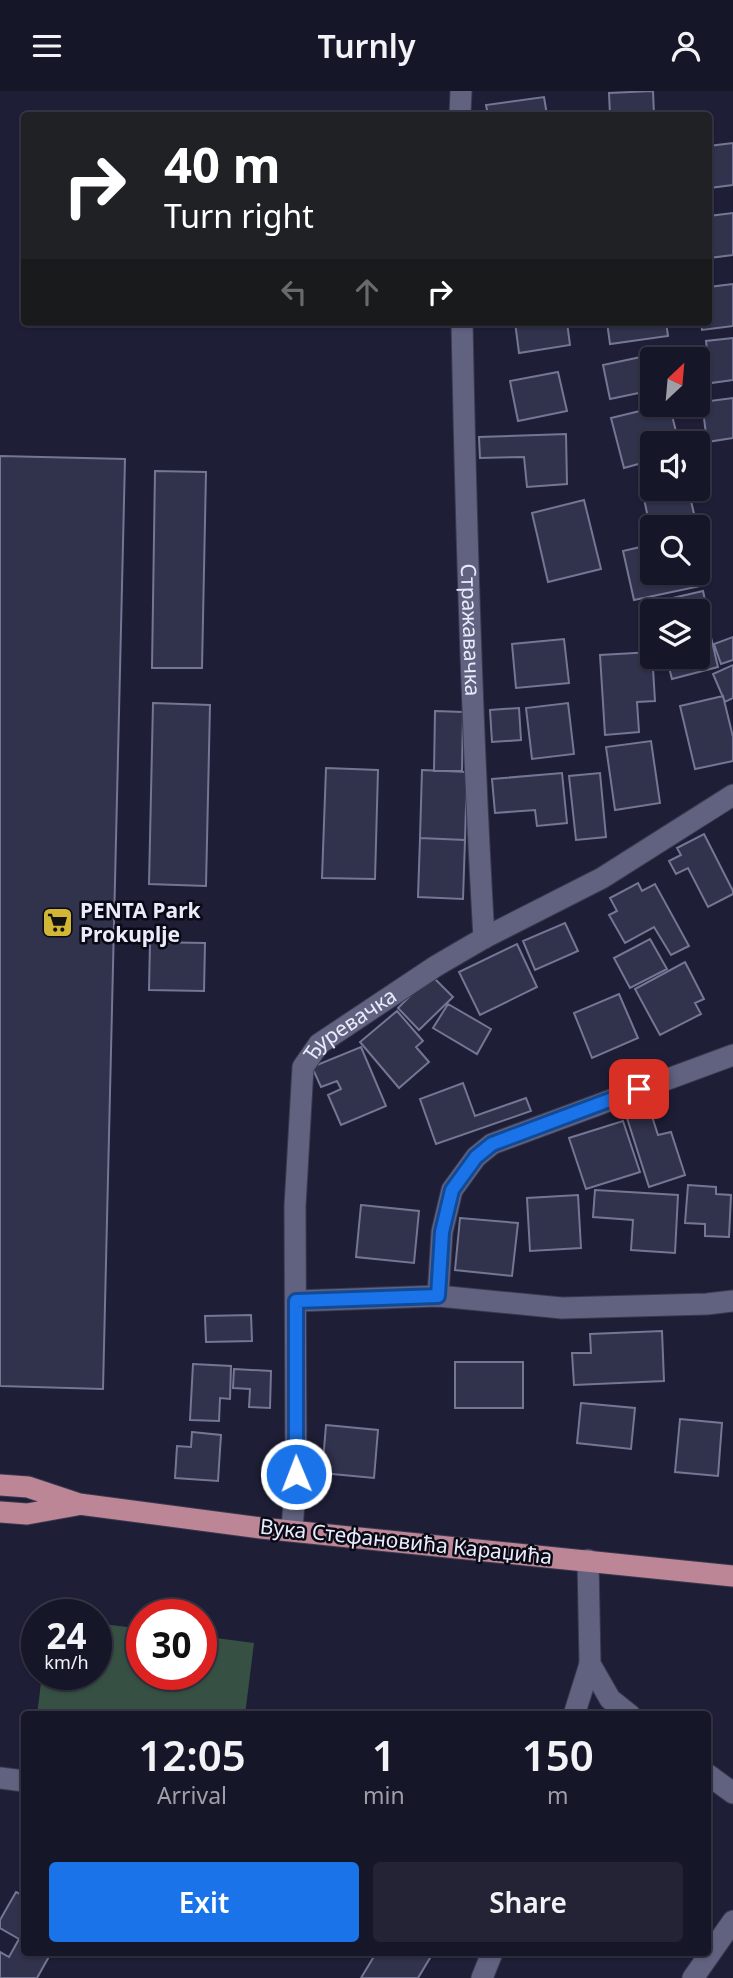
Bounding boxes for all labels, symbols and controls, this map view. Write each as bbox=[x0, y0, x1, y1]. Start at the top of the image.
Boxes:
text: Turnly bbox=[318, 24, 415, 67]
icon: menu bbox=[28, 27, 66, 65]
icon: person bbox=[667, 27, 705, 65]
text: 40 m bbox=[164, 131, 281, 197]
icon: right bbox=[49, 140, 140, 231]
text: Turn right bbox=[164, 194, 314, 237]
icon: left bbox=[275, 273, 313, 311]
icon: ahead bbox=[348, 273, 386, 311]
icon: right bbox=[421, 273, 459, 311]
north arrow bbox=[640, 347, 710, 417]
map controls bbox=[640, 347, 710, 669]
button: sound bbox=[640, 431, 710, 501]
button: search bbox=[640, 515, 710, 585]
street label: Стражавачка bbox=[455, 563, 487, 697]
button: layers bbox=[640, 599, 710, 669]
place label: PENTA Park Prokuplje bbox=[80, 896, 202, 948]
supermarket icon: PENTA Park Prokuplje bbox=[40, 906, 74, 940]
street label: Ђуревачка bbox=[297, 981, 402, 1066]
pin bbox=[609, 1059, 669, 1119]
icon: arrive bbox=[620, 1070, 658, 1108]
position arrow bbox=[259, 1437, 333, 1511]
street label: Вука Стефановића Караџића bbox=[259, 1512, 554, 1570]
speed limit sign: 30 bbox=[126, 1599, 217, 1690]
text: 24 bbox=[46, 1612, 87, 1659]
text: km/h bbox=[44, 1650, 89, 1674]
text: 12:05 bbox=[138, 1726, 246, 1783]
text: 1 bbox=[372, 1726, 396, 1783]
text: 150 bbox=[522, 1726, 594, 1783]
text: Arrival bbox=[157, 1779, 227, 1811]
text: min bbox=[363, 1779, 405, 1811]
text: m bbox=[547, 1779, 569, 1811]
button: Exit bbox=[49, 1862, 359, 1942]
button: Share bbox=[373, 1862, 683, 1942]

